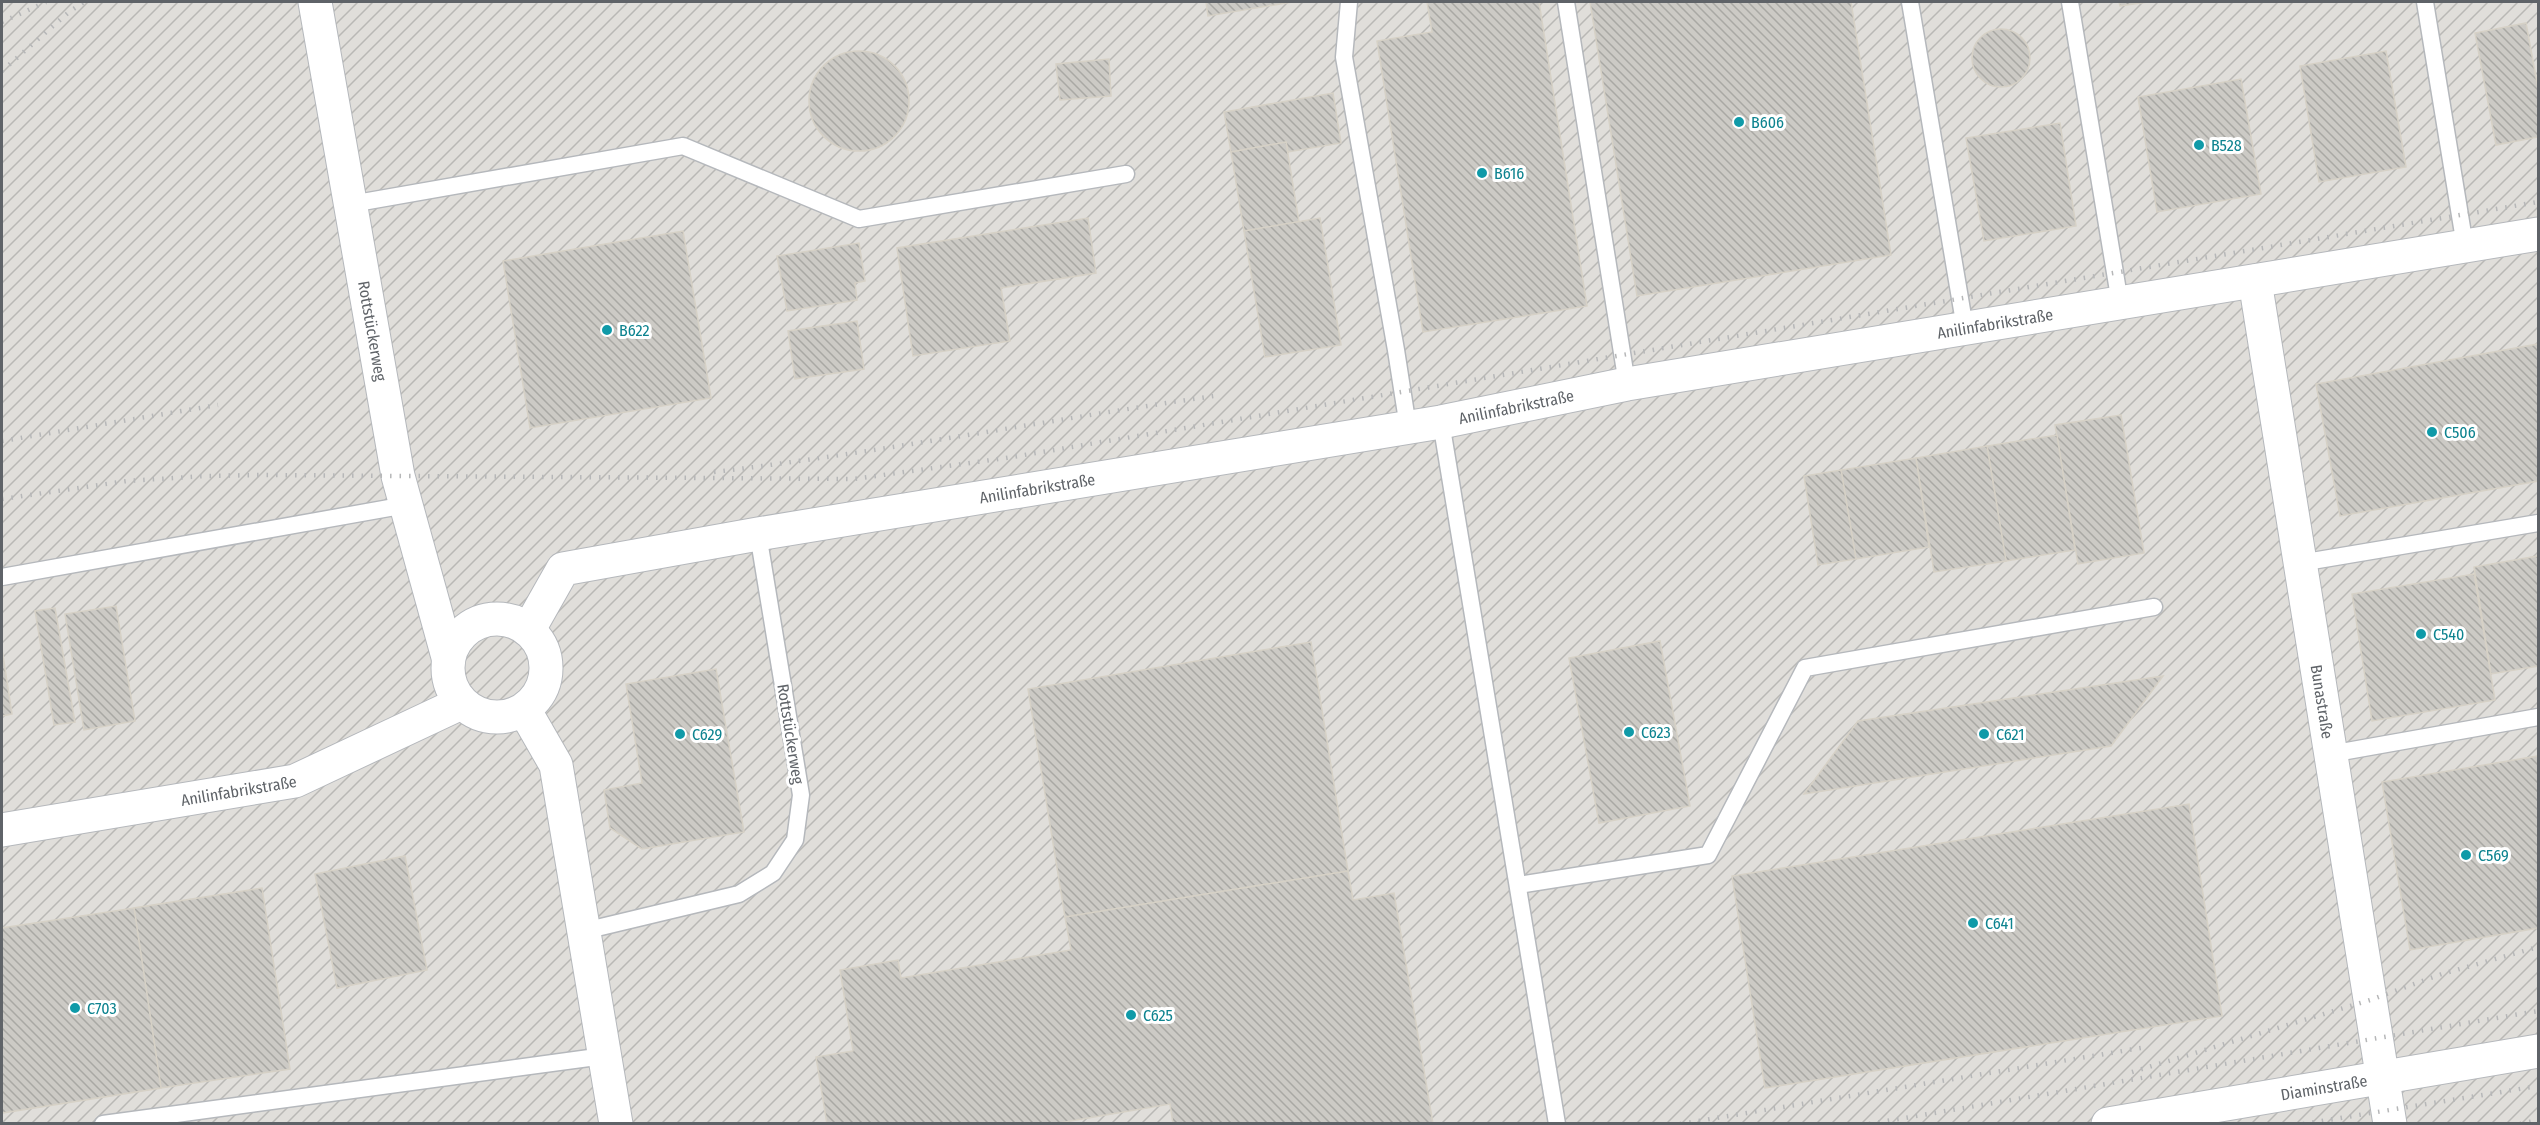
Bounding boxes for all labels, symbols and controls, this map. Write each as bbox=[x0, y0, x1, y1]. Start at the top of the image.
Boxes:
place label: B606 bbox=[1751, 113, 1784, 132]
marker: B606 bbox=[1732, 115, 1746, 129]
place label: B528 bbox=[2211, 136, 2242, 155]
marker: B528 bbox=[2192, 138, 2206, 152]
place label: B616 bbox=[1494, 164, 1524, 183]
marker: B616 bbox=[1475, 166, 1489, 180]
street label: Rottstückerweg bbox=[354, 279, 390, 383]
street label: Anilinfabrikstraße bbox=[1936, 305, 2054, 343]
place label: B622 bbox=[619, 321, 650, 340]
marker: B622 bbox=[600, 323, 614, 337]
street label: Anilinfabrikstraße bbox=[1457, 386, 1576, 428]
place label: C506 bbox=[2444, 423, 2476, 442]
marker: C506 bbox=[2425, 425, 2439, 439]
street label: Anilinfabrikstraße bbox=[978, 470, 1097, 508]
place label: C540 bbox=[2433, 625, 2464, 644]
marker: C540 bbox=[2414, 627, 2428, 641]
street label: Bunastraße bbox=[2307, 663, 2337, 740]
street label: Rottstückerweg bbox=[773, 683, 808, 786]
place label: C623 bbox=[1641, 723, 1671, 742]
place label: C629 bbox=[692, 725, 722, 744]
marker: C623 bbox=[1622, 725, 1636, 739]
place label: C621 bbox=[1996, 725, 2024, 744]
marker: C629 bbox=[673, 727, 687, 741]
marker: C621 bbox=[1977, 727, 1991, 741]
street label: Anilinfabrikstraße bbox=[179, 772, 298, 810]
place label: C569 bbox=[2478, 846, 2509, 865]
marker: C569 bbox=[2459, 848, 2473, 862]
place label: C641 bbox=[1985, 914, 2014, 933]
marker: C641 bbox=[1966, 916, 1980, 930]
place label: C703 bbox=[87, 999, 117, 1018]
marker: C703 bbox=[68, 1001, 82, 1015]
place label: C625 bbox=[1143, 1006, 1173, 1025]
marker: C625 bbox=[1124, 1008, 1138, 1022]
street label: Diaminstraße bbox=[2279, 1071, 2369, 1105]

